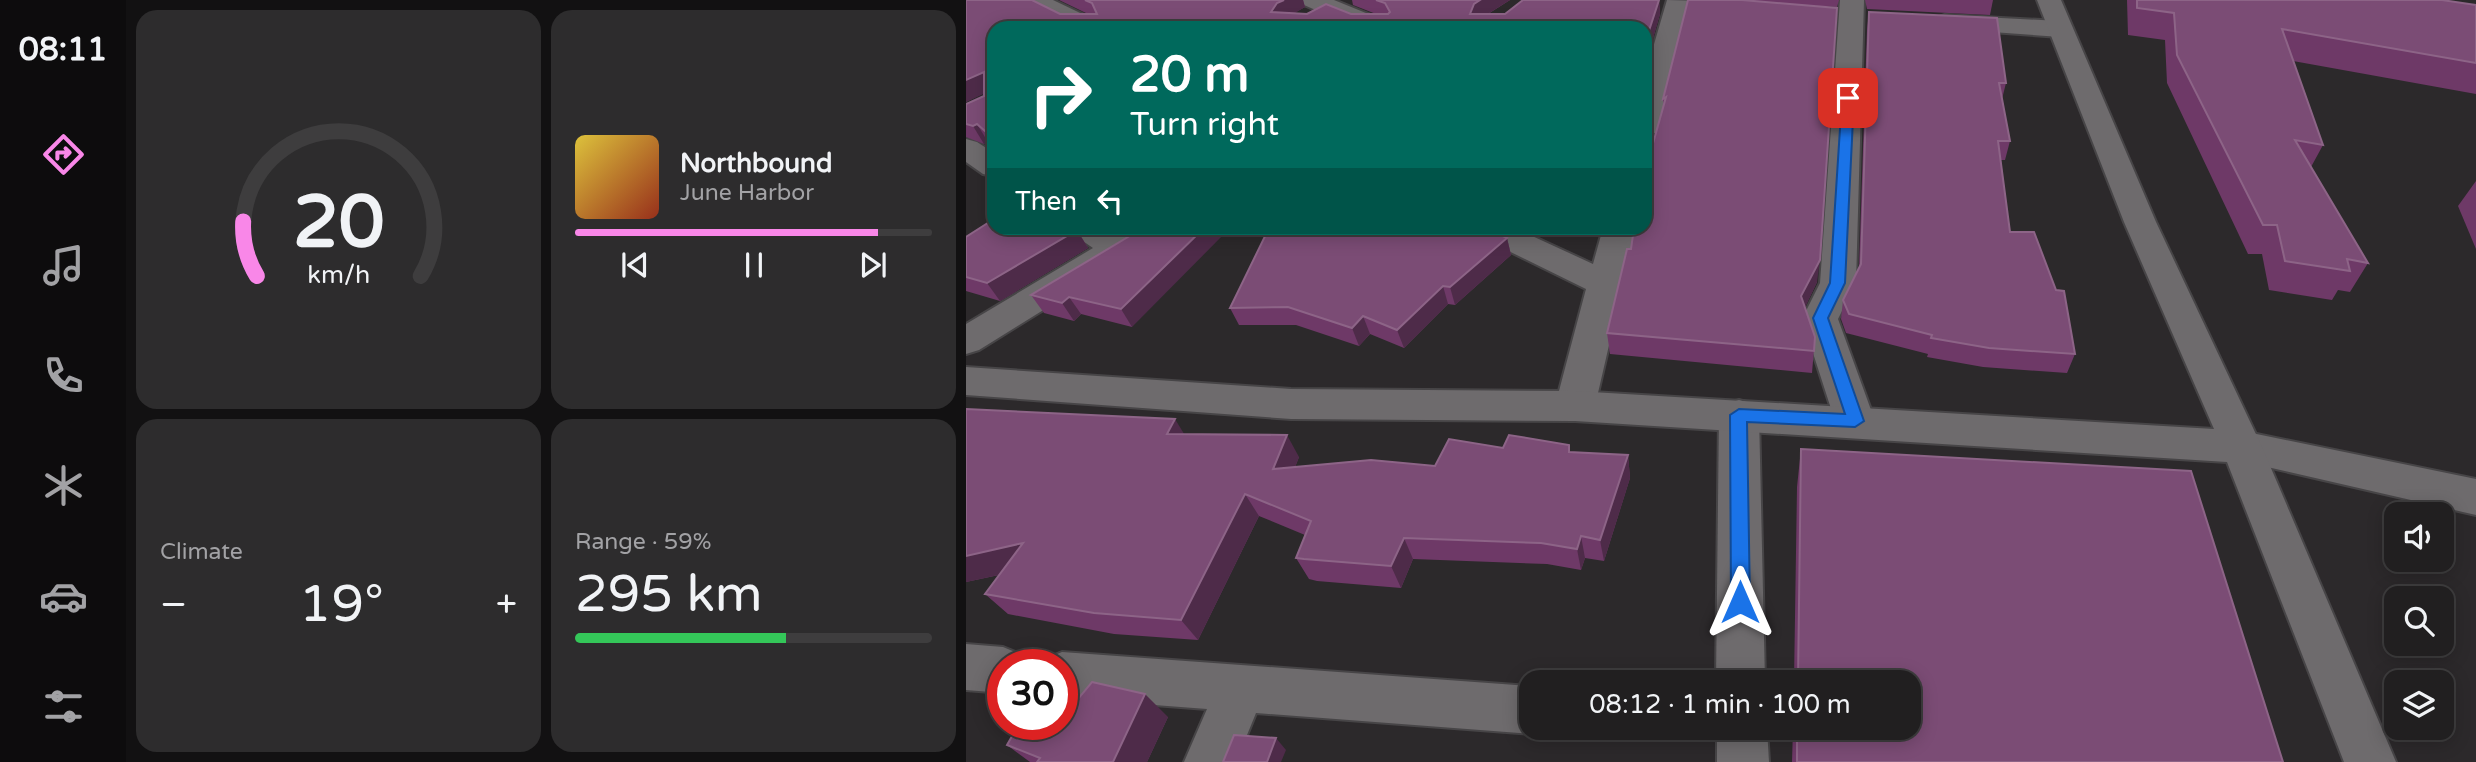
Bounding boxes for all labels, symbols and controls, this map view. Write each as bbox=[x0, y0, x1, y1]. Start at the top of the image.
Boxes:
text: 08:11 bbox=[19, 31, 107, 69]
text: 20 m bbox=[1130, 46, 1249, 105]
icon: right bbox=[1015, 49, 1106, 140]
pin bbox=[1818, 68, 1878, 128]
icon: arrive bbox=[1829, 79, 1867, 117]
text: Turn right bbox=[1130, 106, 1279, 144]
icon: directions bbox=[39, 130, 88, 179]
text: Northbound bbox=[680, 148, 832, 179]
text: 20 bbox=[293, 179, 384, 267]
text: June Harbor bbox=[680, 179, 814, 207]
icon: left bbox=[1091, 182, 1129, 220]
text: Then bbox=[1015, 186, 1077, 217]
icon: music bbox=[39, 241, 88, 290]
icon: previous bbox=[616, 246, 654, 284]
icon: pause bbox=[735, 246, 773, 284]
icon: next bbox=[854, 246, 892, 284]
text: km/h bbox=[307, 260, 370, 290]
icon: phone bbox=[39, 351, 88, 400]
icon: climate bbox=[39, 461, 88, 510]
map controls bbox=[2384, 502, 2454, 740]
button: sound bbox=[2384, 502, 2454, 572]
text: Range · 59% bbox=[575, 528, 711, 556]
text: Climate bbox=[160, 538, 243, 566]
text: 295 km bbox=[575, 563, 763, 626]
position arrow bbox=[1703, 565, 1777, 639]
icon: car bbox=[39, 572, 88, 621]
text: 19° bbox=[299, 573, 384, 636]
text: − bbox=[160, 582, 187, 628]
text: + bbox=[496, 582, 517, 628]
button: search bbox=[2384, 586, 2454, 656]
speed limit sign: 30 bbox=[987, 649, 1078, 740]
button: layers bbox=[2384, 670, 2454, 740]
icon: filters bbox=[39, 682, 88, 731]
text: 08:12 · 1 min · 100 m bbox=[1589, 689, 1851, 720]

